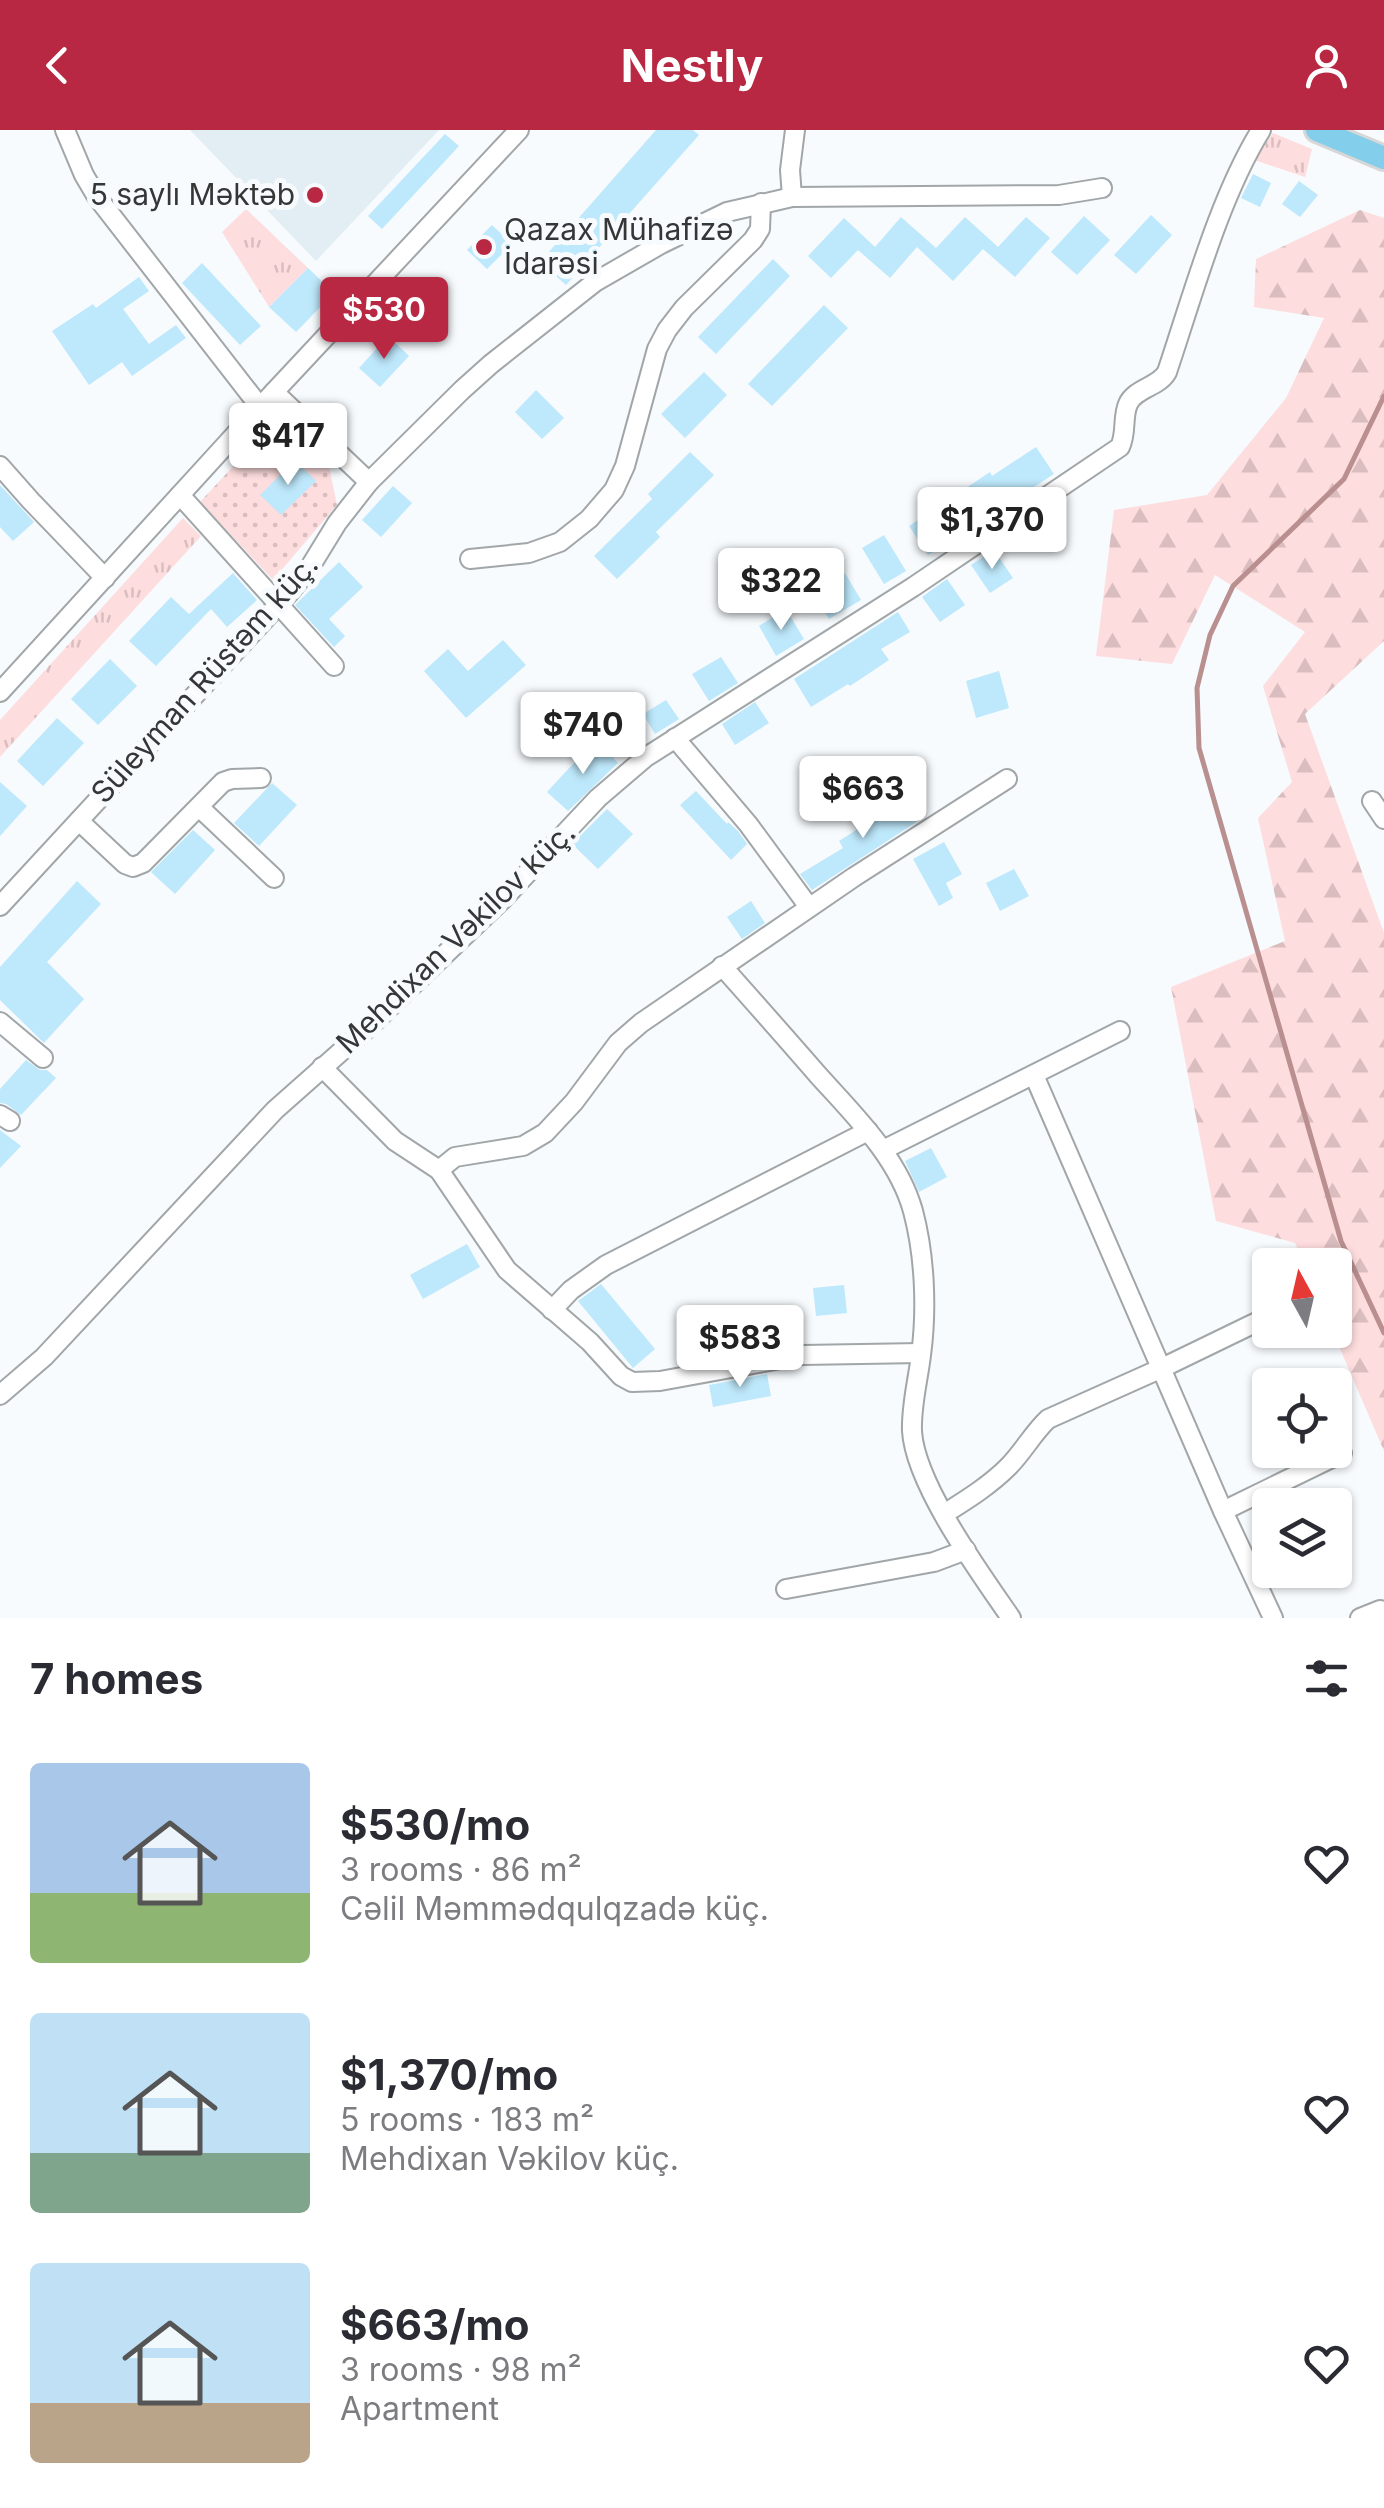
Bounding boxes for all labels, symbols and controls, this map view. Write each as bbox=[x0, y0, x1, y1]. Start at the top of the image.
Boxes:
icon: back bbox=[30, 38, 85, 93]
text: Nestly bbox=[621, 38, 763, 93]
icon: person bbox=[1299, 38, 1354, 93]
place label: 5 saylı Məktəb bbox=[90, 176, 295, 212]
marker: 5 saylı Məktəb bbox=[304, 184, 326, 206]
place label: Qazax Mühafizə İdarəsi bbox=[504, 211, 733, 281]
marker: Qazax Mühafizə İdarəsi bbox=[473, 236, 495, 258]
pin: $530 bbox=[325, 277, 443, 362]
text: $530 bbox=[342, 290, 426, 329]
pin: $417 bbox=[229, 403, 347, 488]
text: $417 bbox=[251, 416, 325, 455]
pin: $1,370 bbox=[911, 487, 1073, 572]
text: $1,370 bbox=[939, 500, 1045, 539]
street label: Süleyman Rüstəm küç. bbox=[83, 547, 325, 810]
pin: $322 bbox=[722, 548, 840, 633]
text: $322 bbox=[740, 561, 822, 600]
pin: $740 bbox=[524, 692, 642, 777]
text: $740 bbox=[543, 705, 623, 744]
pin: $663 bbox=[804, 756, 922, 841]
text: $663 bbox=[821, 769, 905, 808]
street label: Mehdixan Vəkilov küç. bbox=[329, 814, 582, 1061]
north arrow bbox=[1252, 1248, 1352, 1348]
map controls bbox=[1252, 1248, 1352, 1588]
pin: $583 bbox=[681, 1305, 799, 1390]
text: $583 bbox=[699, 1318, 781, 1357]
button: locate bbox=[1252, 1368, 1352, 1468]
button: layers bbox=[1252, 1488, 1352, 1588]
icon: filters bbox=[1299, 1651, 1354, 1706]
text: 7 homes bbox=[30, 1653, 203, 1704]
text: $530/mo bbox=[340, 1799, 530, 1850]
icon: home bbox=[110, 1803, 230, 1923]
icon: heart bbox=[1299, 1836, 1354, 1891]
text: 3 rooms · 86 m² bbox=[340, 1850, 582, 1889]
text: Cəlil Məmmədqulqzadə küç. bbox=[340, 1889, 769, 1928]
text: $1,370/mo bbox=[340, 2049, 558, 2100]
icon: home bbox=[110, 2053, 230, 2173]
icon: heart bbox=[1299, 2086, 1354, 2141]
text: 5 rooms · 183 m² bbox=[340, 2100, 594, 2139]
text: Mehdixan Vəkilov küç. bbox=[340, 2139, 679, 2178]
text: $663/mo bbox=[340, 2299, 530, 2350]
icon: home bbox=[110, 2303, 230, 2423]
icon: heart bbox=[1299, 2336, 1354, 2391]
text: 3 rooms · 98 m² bbox=[340, 2350, 582, 2389]
text: Apartment bbox=[340, 2389, 499, 2428]

